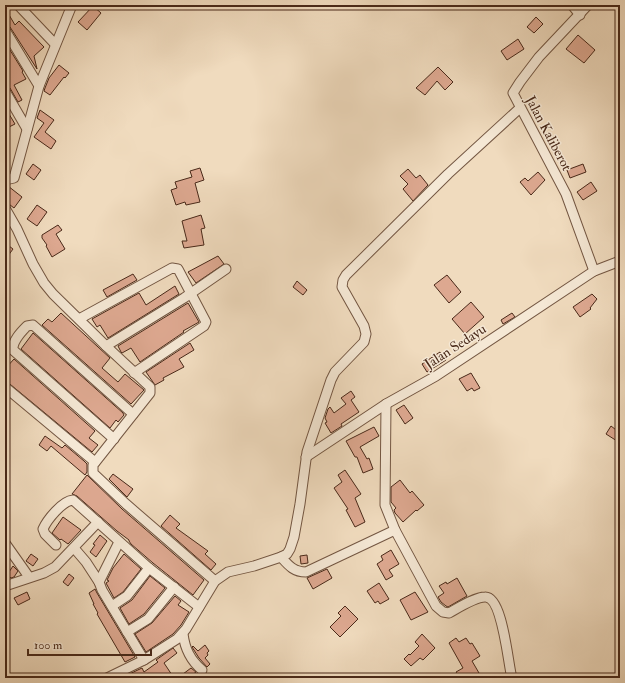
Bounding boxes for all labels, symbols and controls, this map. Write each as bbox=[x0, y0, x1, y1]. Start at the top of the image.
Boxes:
street label: Jalan Kaliberot bbox=[521, 92, 576, 174]
street label: Jalan Sedayu bbox=[420, 320, 490, 374]
scale bar bbox=[28, 631, 151, 657]
text: 100 m bbox=[34, 638, 63, 653]

